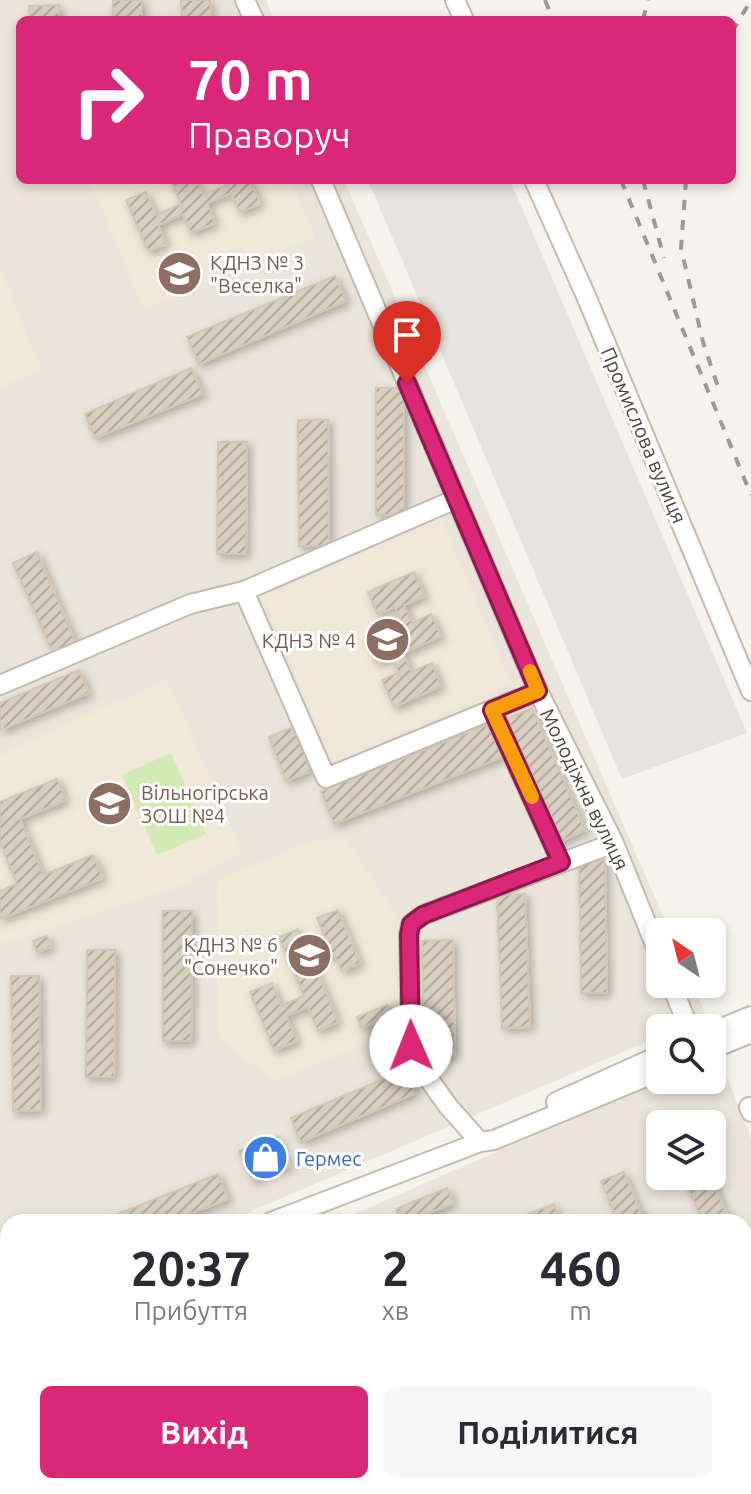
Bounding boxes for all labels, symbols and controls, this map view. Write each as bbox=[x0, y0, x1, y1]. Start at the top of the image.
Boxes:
icon: right bbox=[56, 48, 160, 152]
text: 70 m bbox=[188, 48, 313, 111]
text: Праворуч bbox=[188, 114, 351, 155]
school or university icon: КДНЗ № 3 "Веселка" bbox=[155, 249, 203, 297]
place label: КДНЗ № 3 "Веселка" bbox=[210, 251, 304, 297]
pin bbox=[373, 301, 441, 383]
icon: arrive bbox=[385, 313, 429, 357]
street label: Промислова вулиця bbox=[597, 344, 691, 526]
school or university icon: КДНЗ № 4 bbox=[363, 616, 411, 664]
place label: КДНЗ № 4 bbox=[262, 629, 356, 652]
street label: Молодіжна вулиця bbox=[536, 705, 634, 873]
school or university icon: Вільногірська ЗОШ №4 bbox=[86, 780, 134, 828]
place label: Вільногірська ЗОШ №4 bbox=[141, 781, 269, 827]
north arrow bbox=[646, 918, 726, 998]
map controls bbox=[646, 918, 726, 1190]
school or university icon: КДНЗ № 6 "Сонечко" bbox=[285, 932, 333, 980]
place label: КДНЗ № 6 "Сонечко" bbox=[184, 933, 278, 979]
position arrow bbox=[369, 1004, 453, 1088]
button: search bbox=[646, 1014, 726, 1094]
button: layers bbox=[646, 1110, 726, 1190]
shop icon: Гермес bbox=[241, 1134, 289, 1182]
place label: Гермес bbox=[296, 1147, 362, 1170]
text: 20:37 bbox=[131, 1241, 251, 1295]
text: 2 bbox=[382, 1241, 409, 1295]
text: 460 bbox=[540, 1241, 621, 1295]
text: Прибуття bbox=[134, 1296, 248, 1325]
text: хв bbox=[382, 1296, 409, 1325]
text: m bbox=[569, 1296, 592, 1325]
button: Вихід bbox=[40, 1386, 368, 1478]
button: Поділитися bbox=[384, 1386, 712, 1478]

